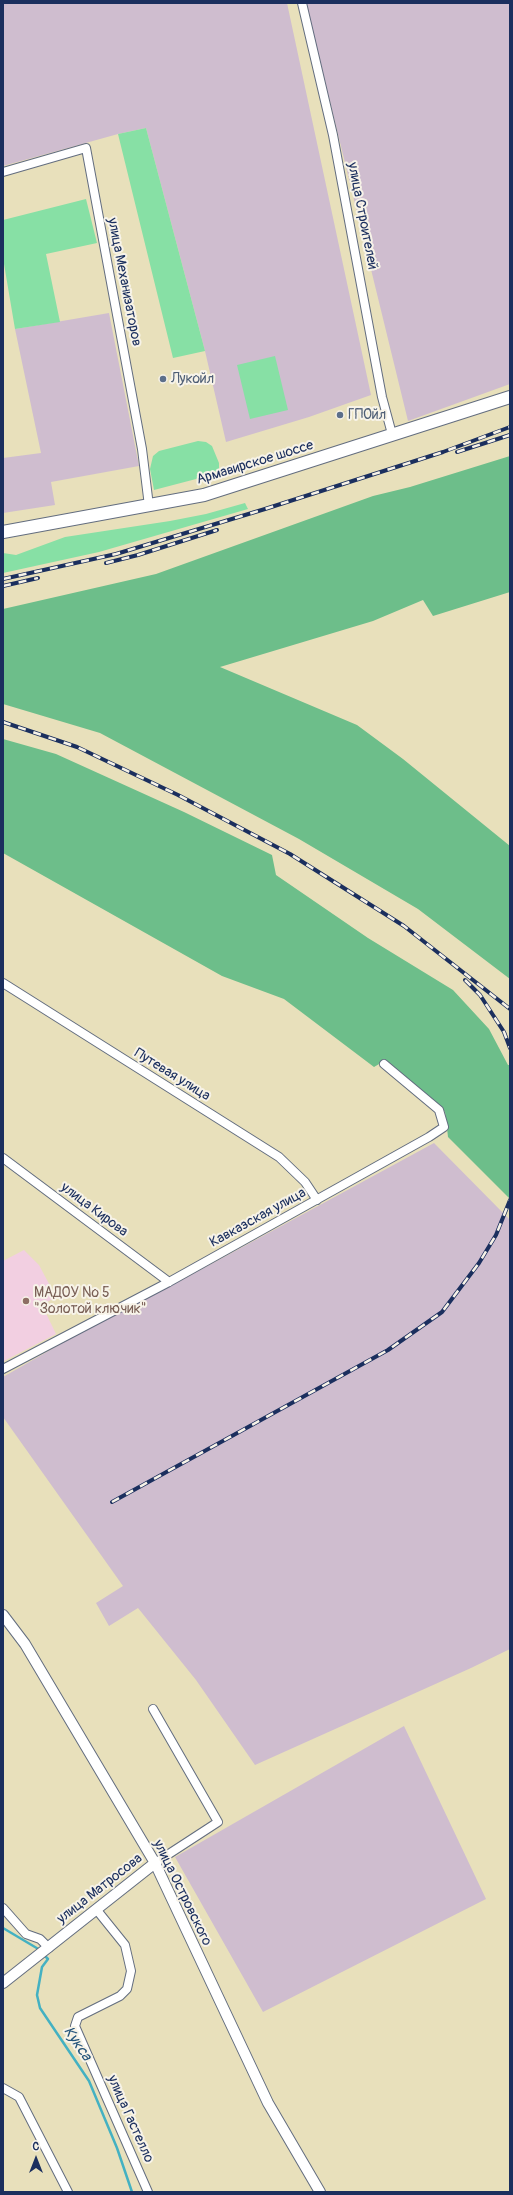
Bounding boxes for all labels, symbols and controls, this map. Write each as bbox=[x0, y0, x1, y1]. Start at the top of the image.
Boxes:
street label: улица Строителей bbox=[343, 161, 381, 271]
street label: улица Механизаторов bbox=[103, 216, 145, 348]
place label: Лукойл bbox=[171, 371, 214, 387]
marker: Лукойл bbox=[158, 374, 168, 384]
place label: ГПОйл bbox=[348, 407, 386, 423]
marker: ГПОйл bbox=[335, 410, 345, 420]
street label: Армавирское шоссе bbox=[194, 437, 316, 489]
street label: Путевая улица bbox=[131, 1045, 213, 1105]
street label: улица Кирова bbox=[57, 1179, 131, 1241]
street label: Кавказская улица bbox=[207, 1185, 309, 1251]
place label: МАДОУ № 5 "Золотой ключик" bbox=[34, 1285, 146, 1318]
marker: МАДОУ № 5 "Золотой ключик" bbox=[21, 1296, 31, 1306]
street label: улица Островского bbox=[149, 1837, 215, 1949]
street label: улица Матросова bbox=[54, 1850, 146, 1928]
water label: Кукса bbox=[59, 2023, 95, 2065]
street label: улица Гастелло bbox=[103, 2073, 157, 2165]
north arrow bbox=[16, 2139, 56, 2179]
text: С bbox=[33, 2140, 39, 2153]

